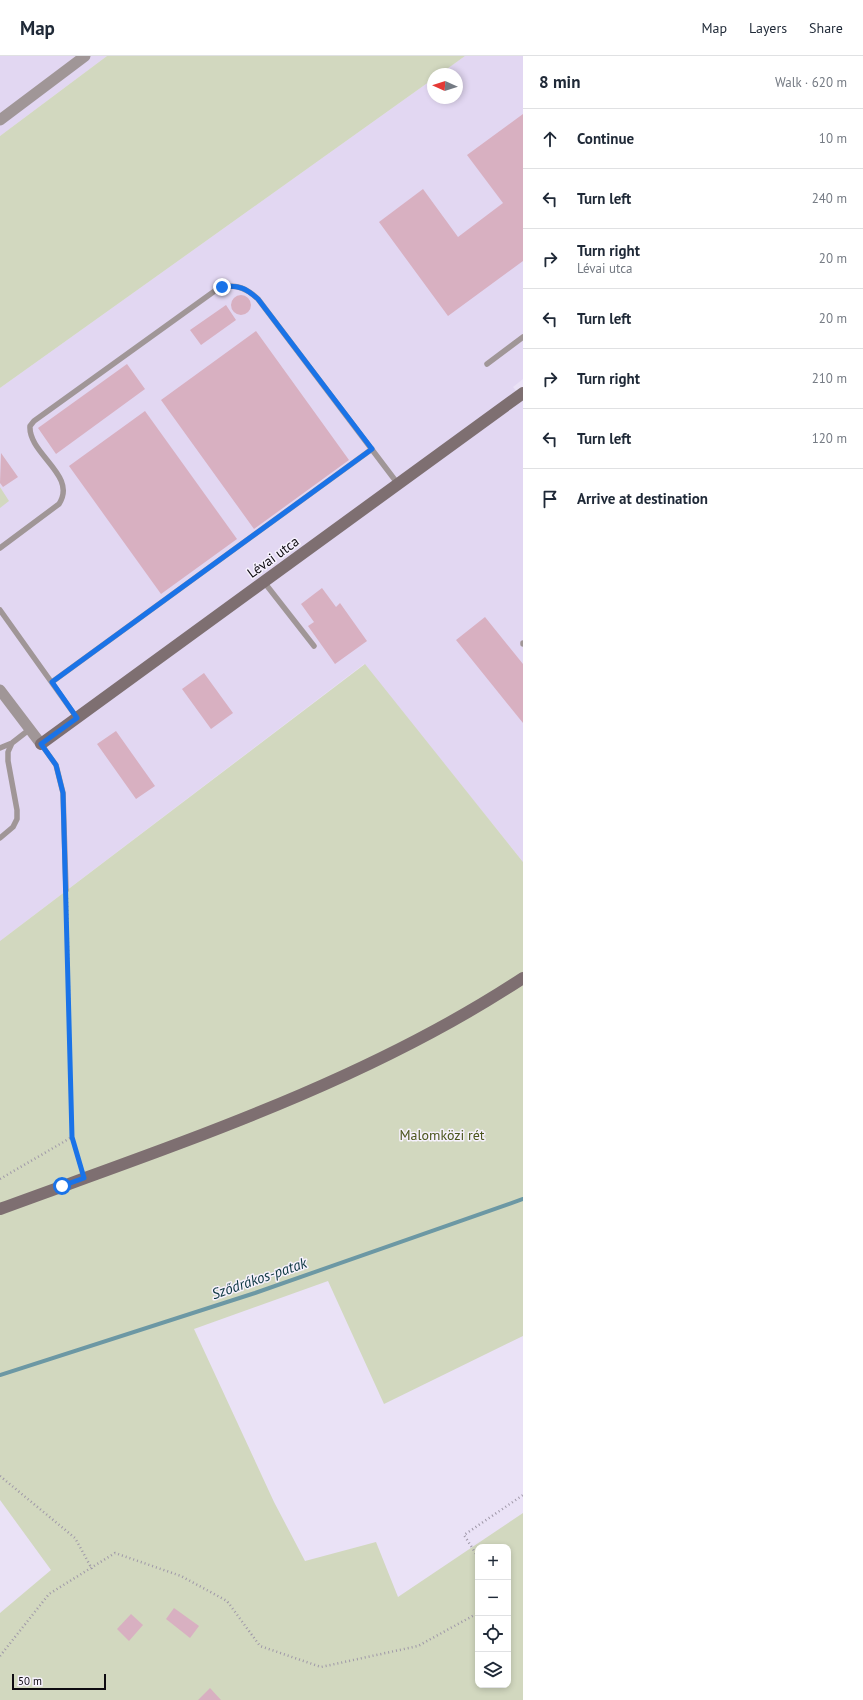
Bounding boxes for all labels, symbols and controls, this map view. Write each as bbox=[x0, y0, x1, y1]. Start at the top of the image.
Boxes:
text: Map bbox=[20, 16, 55, 40]
text: Map bbox=[701, 19, 727, 37]
text: Layers bbox=[749, 19, 787, 37]
text: Share bbox=[809, 19, 843, 37]
north arrow bbox=[427, 68, 463, 104]
text: 8 min bbox=[539, 71, 580, 93]
text: Walk · 620 m bbox=[775, 74, 847, 91]
icon: ahead bbox=[539, 128, 561, 150]
text: Continue bbox=[577, 129, 634, 148]
text: 10 m bbox=[819, 130, 847, 147]
icon: left bbox=[539, 188, 561, 210]
text: Turn left bbox=[577, 189, 631, 208]
text: 240 m bbox=[812, 190, 847, 207]
text: Turn right bbox=[577, 241, 640, 260]
icon: right bbox=[539, 248, 561, 270]
text: 20 m bbox=[819, 250, 847, 267]
text: Lévai utca bbox=[577, 260, 633, 277]
route end bbox=[213, 278, 231, 296]
icon: left bbox=[539, 308, 561, 330]
text: Turn left bbox=[577, 309, 631, 328]
text: 20 m bbox=[819, 310, 847, 327]
icon: right bbox=[539, 368, 561, 390]
text: Turn right bbox=[577, 369, 640, 388]
text: 210 m bbox=[812, 370, 847, 387]
icon: left bbox=[539, 428, 561, 450]
text: Turn left bbox=[577, 429, 631, 448]
text: 120 m bbox=[812, 430, 847, 447]
icon: arrive bbox=[539, 488, 561, 510]
text: Arrive at destination bbox=[577, 489, 708, 508]
street label: Lévai utca bbox=[244, 532, 303, 582]
park label: Malomközi rét bbox=[399, 1126, 485, 1144]
route start bbox=[53, 1177, 71, 1195]
water label: Sződrákos-patak bbox=[209, 1252, 310, 1303]
map controls bbox=[475, 1544, 511, 1688]
button: + bbox=[475, 1544, 511, 1580]
button: − bbox=[475, 1580, 511, 1616]
button: locate bbox=[475, 1616, 511, 1652]
button: layers bbox=[475, 1652, 511, 1688]
scale bar bbox=[12, 1672, 106, 1691]
text: 50 m bbox=[18, 1674, 42, 1688]

